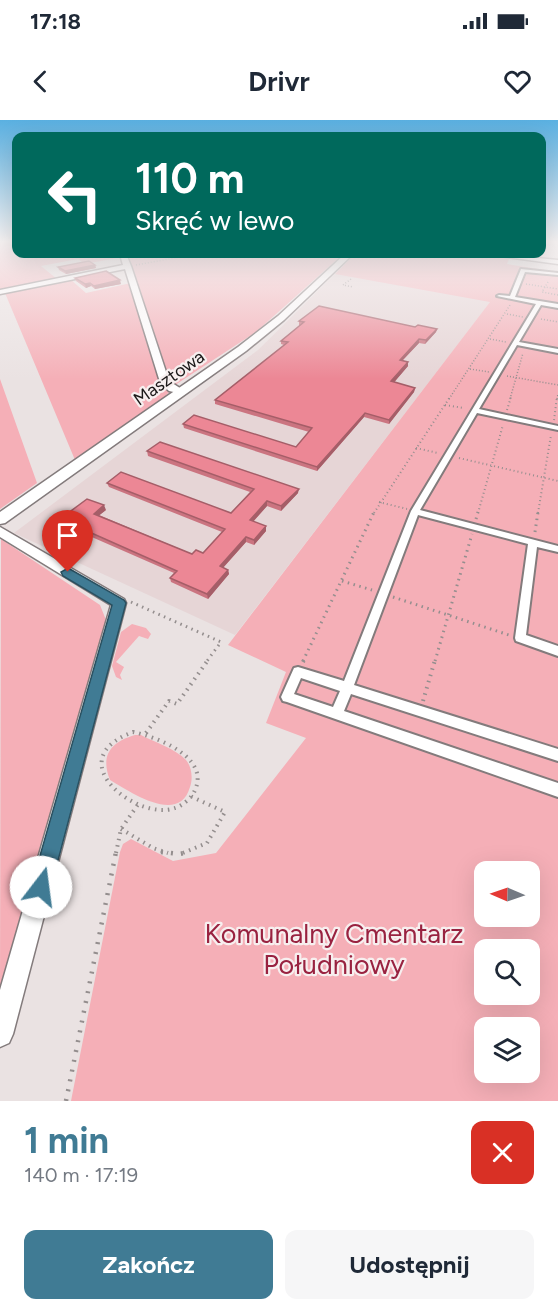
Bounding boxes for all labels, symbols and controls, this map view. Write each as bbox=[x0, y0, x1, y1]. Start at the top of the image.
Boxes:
text: 17:18 bbox=[30, 8, 81, 35]
icon: back bbox=[24, 65, 57, 98]
text: Drivr bbox=[248, 65, 310, 98]
icon: heart bbox=[501, 65, 534, 98]
text: 110 m bbox=[135, 153, 244, 204]
icon: left bbox=[36, 156, 114, 234]
text: Skręć w lewo bbox=[135, 204, 295, 237]
street label: Masztowa bbox=[129, 346, 209, 410]
pin bbox=[42, 510, 93, 572]
icon: arrive bbox=[51, 519, 84, 552]
position arrow bbox=[9, 855, 73, 919]
north arrow bbox=[474, 861, 540, 927]
map controls bbox=[474, 861, 540, 1083]
park label: Komunalny Cmentarz Południowy bbox=[204, 917, 464, 981]
button: search bbox=[474, 939, 540, 1005]
button: layers bbox=[474, 1017, 540, 1083]
text: 1 min bbox=[24, 1119, 109, 1162]
button: close bbox=[471, 1121, 534, 1184]
text: 140 m · 17:19 bbox=[24, 1163, 138, 1187]
button: Zakończ bbox=[24, 1230, 273, 1299]
button: Udostępnij bbox=[285, 1230, 534, 1299]

